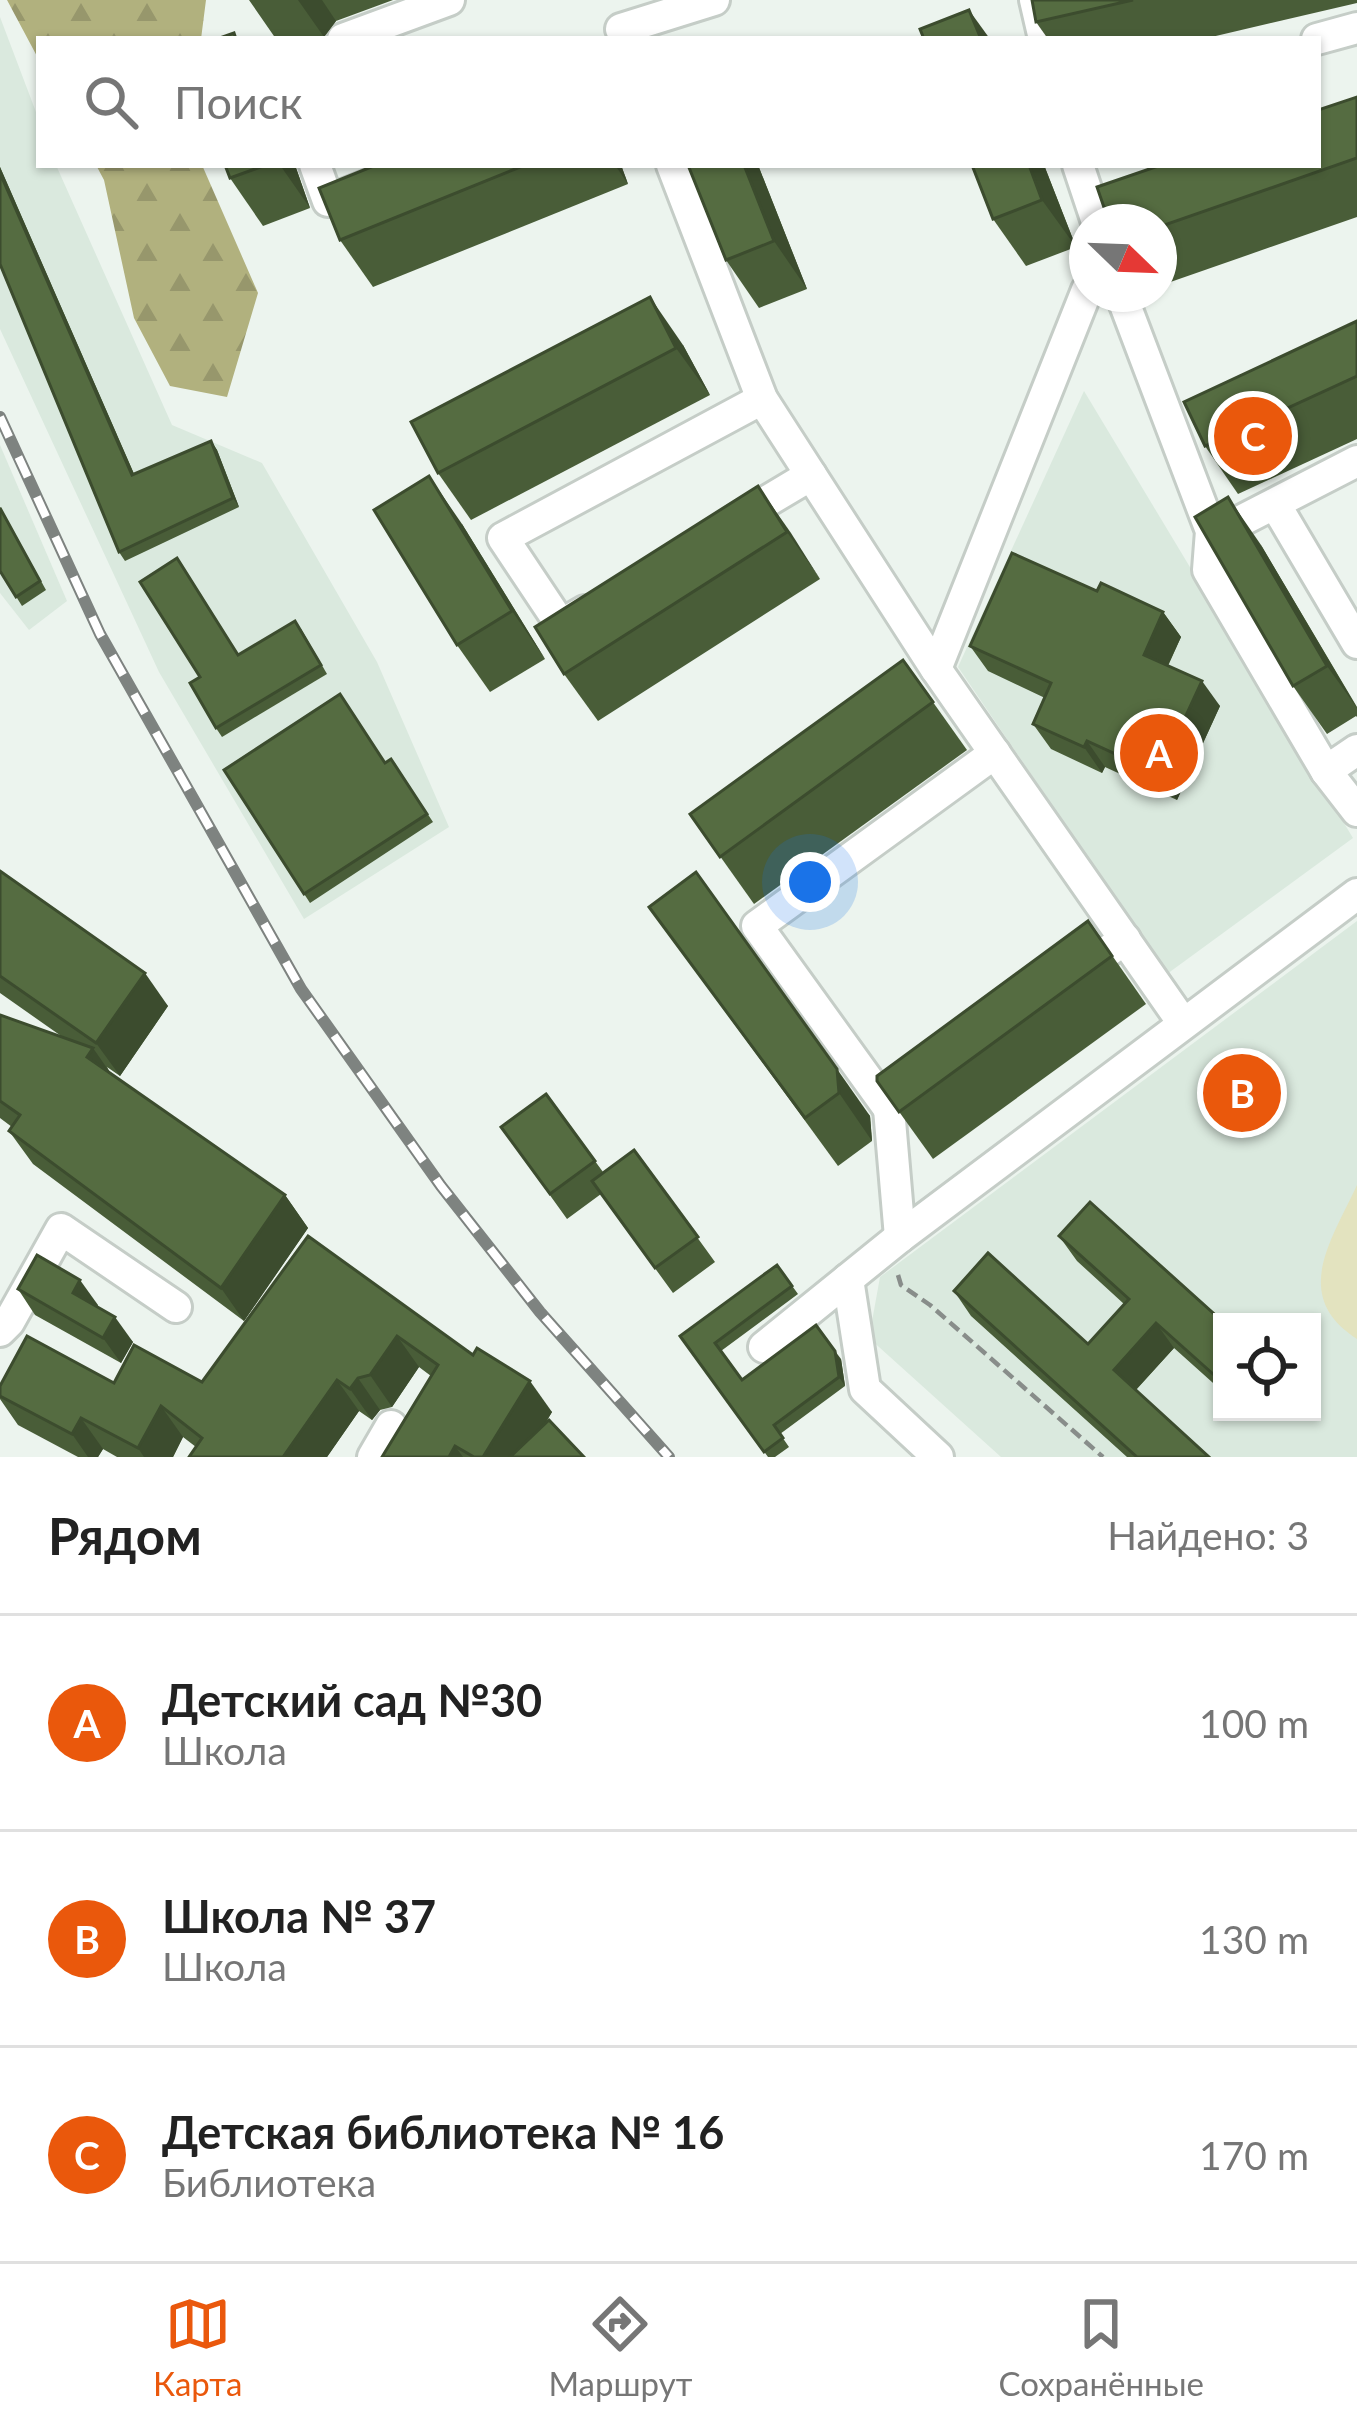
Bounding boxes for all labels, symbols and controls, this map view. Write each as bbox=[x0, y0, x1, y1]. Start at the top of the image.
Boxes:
search box bbox=[36, 36, 1321, 168]
icon: search bbox=[78, 69, 144, 135]
text: Поиск bbox=[174, 75, 303, 129]
north arrow bbox=[1069, 204, 1177, 312]
pin: C bbox=[1214, 391, 1292, 481]
pin: A bbox=[1120, 708, 1198, 798]
your location bbox=[780, 852, 840, 912]
pin: B bbox=[1203, 1048, 1281, 1138]
map controls bbox=[1213, 1313, 1321, 1421]
button: locate bbox=[1213, 1313, 1321, 1421]
text: Рядом bbox=[48, 1505, 202, 1566]
text: Найдено: 3 bbox=[1107, 1512, 1309, 1558]
text: Детский сад №30 bbox=[162, 1673, 542, 1727]
text: A bbox=[73, 1700, 101, 1746]
text: 100 m bbox=[1199, 1700, 1309, 1746]
text: Школа bbox=[162, 1727, 287, 1773]
text: Школа № 37 bbox=[162, 1889, 436, 1943]
text: B bbox=[74, 1916, 100, 1962]
text: 130 m bbox=[1199, 1916, 1309, 1962]
text: Школа bbox=[162, 1943, 287, 1989]
text: Детская библиотека № 16 bbox=[162, 2105, 724, 2159]
text: C bbox=[74, 2132, 100, 2178]
text: 170 m bbox=[1199, 2132, 1309, 2178]
text: Библиотека bbox=[162, 2159, 376, 2205]
tab: Карта bbox=[153, 2291, 242, 2403]
tab: Маршрут bbox=[548, 2291, 692, 2403]
tab: Сохранённые bbox=[998, 2291, 1204, 2403]

